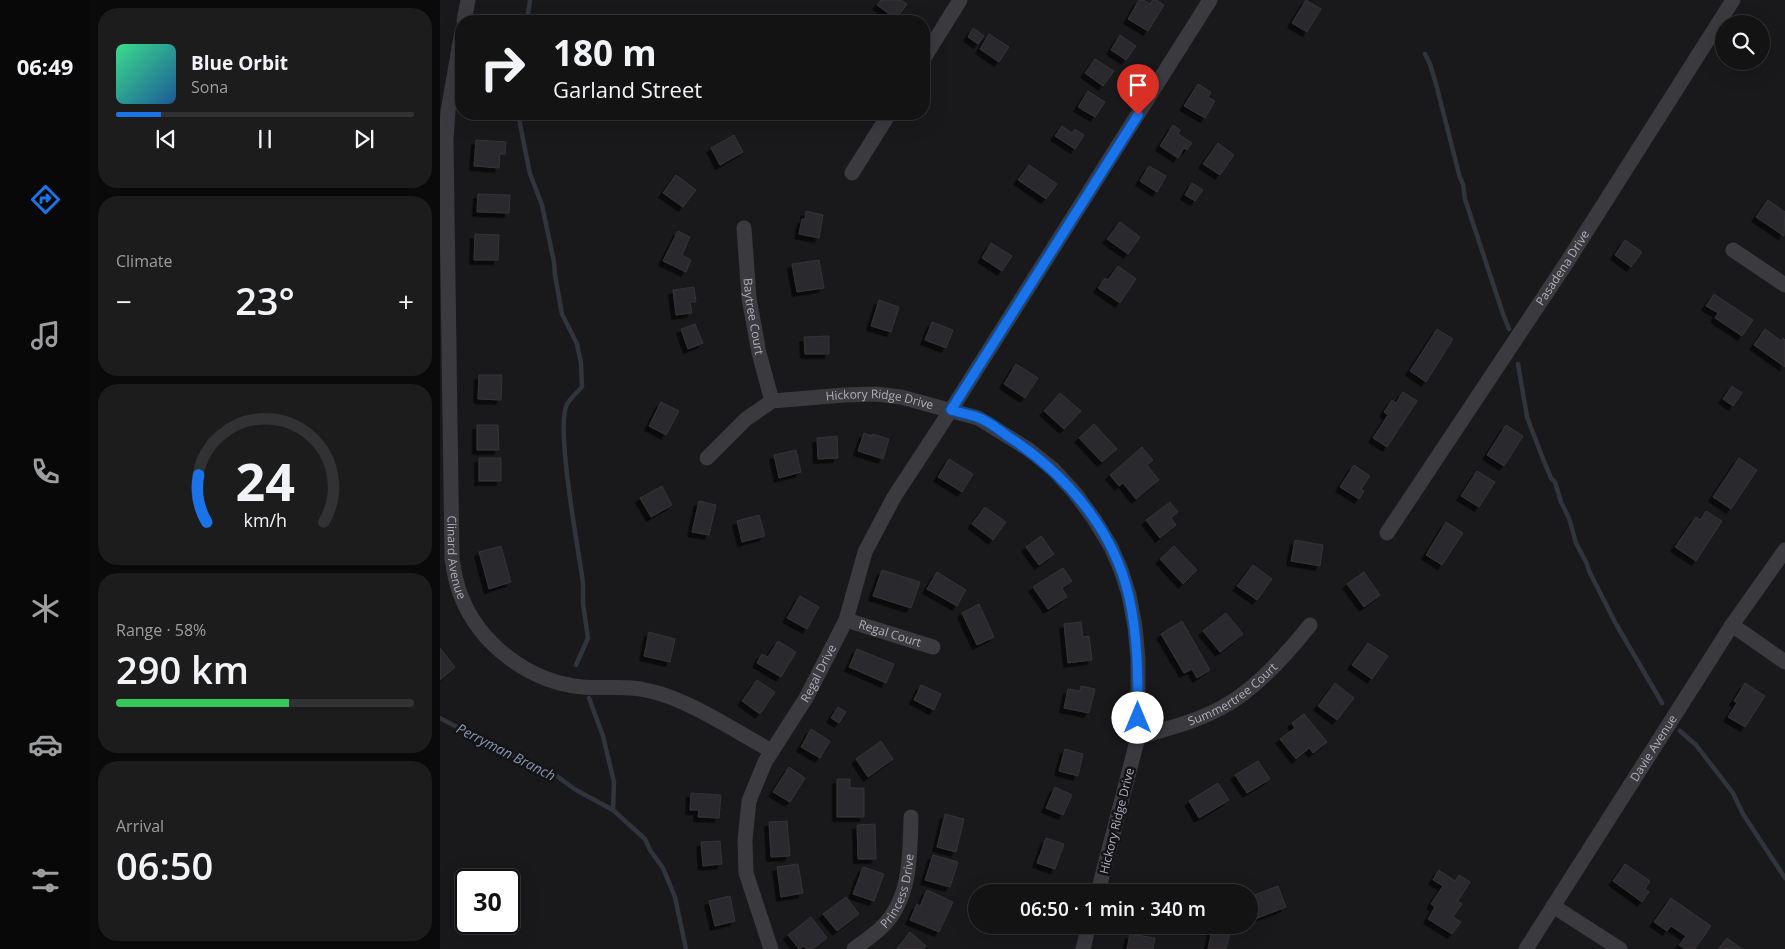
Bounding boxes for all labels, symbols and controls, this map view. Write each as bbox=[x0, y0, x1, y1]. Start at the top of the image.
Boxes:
map controls bbox=[1715, 15, 1770, 70]
button: search bbox=[1715, 15, 1770, 70]
text: 180 m bbox=[553, 29, 657, 76]
icon: right bbox=[470, 35, 535, 100]
text: Blue Orbit bbox=[191, 50, 288, 76]
text: 06:49 bbox=[17, 51, 73, 81]
pin bbox=[1117, 64, 1159, 115]
icon: arrive bbox=[1124, 71, 1152, 99]
text: Garland Street bbox=[553, 74, 702, 104]
text: Sona bbox=[191, 76, 228, 98]
icon: previous bbox=[152, 125, 180, 153]
icon: pause bbox=[251, 125, 279, 153]
icon: next bbox=[350, 125, 378, 153]
icon: directions bbox=[28, 182, 63, 217]
street label: Pasadena Drive bbox=[1531, 226, 1593, 309]
text: Climate bbox=[116, 250, 173, 272]
text: 23° bbox=[235, 274, 295, 326]
street label: Baytree Court bbox=[740, 277, 768, 356]
text: − bbox=[116, 282, 132, 320]
text: + bbox=[398, 282, 414, 320]
icon: music bbox=[28, 318, 63, 353]
street label: Hickory Ridge Drive bbox=[825, 385, 936, 414]
text: 24 bbox=[235, 445, 295, 516]
icon: phone bbox=[28, 454, 63, 489]
text: km/h bbox=[243, 508, 287, 532]
street label: Clinard Avenue bbox=[443, 515, 471, 602]
icon: climate bbox=[28, 591, 63, 626]
street label: Regal Court bbox=[857, 615, 924, 651]
text: Range · 58% bbox=[116, 619, 206, 641]
street label: Regal Drive bbox=[796, 641, 840, 706]
text: 290 km bbox=[116, 643, 249, 695]
street label: Summertree Court bbox=[1185, 659, 1281, 730]
position arrow bbox=[1111, 691, 1163, 743]
street label: Davie Avenue bbox=[1626, 711, 1681, 785]
water label: Perryman Branch bbox=[454, 718, 559, 785]
icon: car bbox=[28, 727, 63, 762]
street label: Hickory Ridge Drive bbox=[1095, 766, 1138, 876]
text: Arrival bbox=[116, 815, 164, 837]
text: 06:50 bbox=[116, 839, 213, 891]
street label: Princess Drive bbox=[876, 853, 918, 932]
icon: filters bbox=[28, 863, 63, 898]
speed limit sign: 30 bbox=[455, 869, 520, 934]
text: 06:50 · 1 min · 340 m bbox=[1020, 896, 1206, 922]

